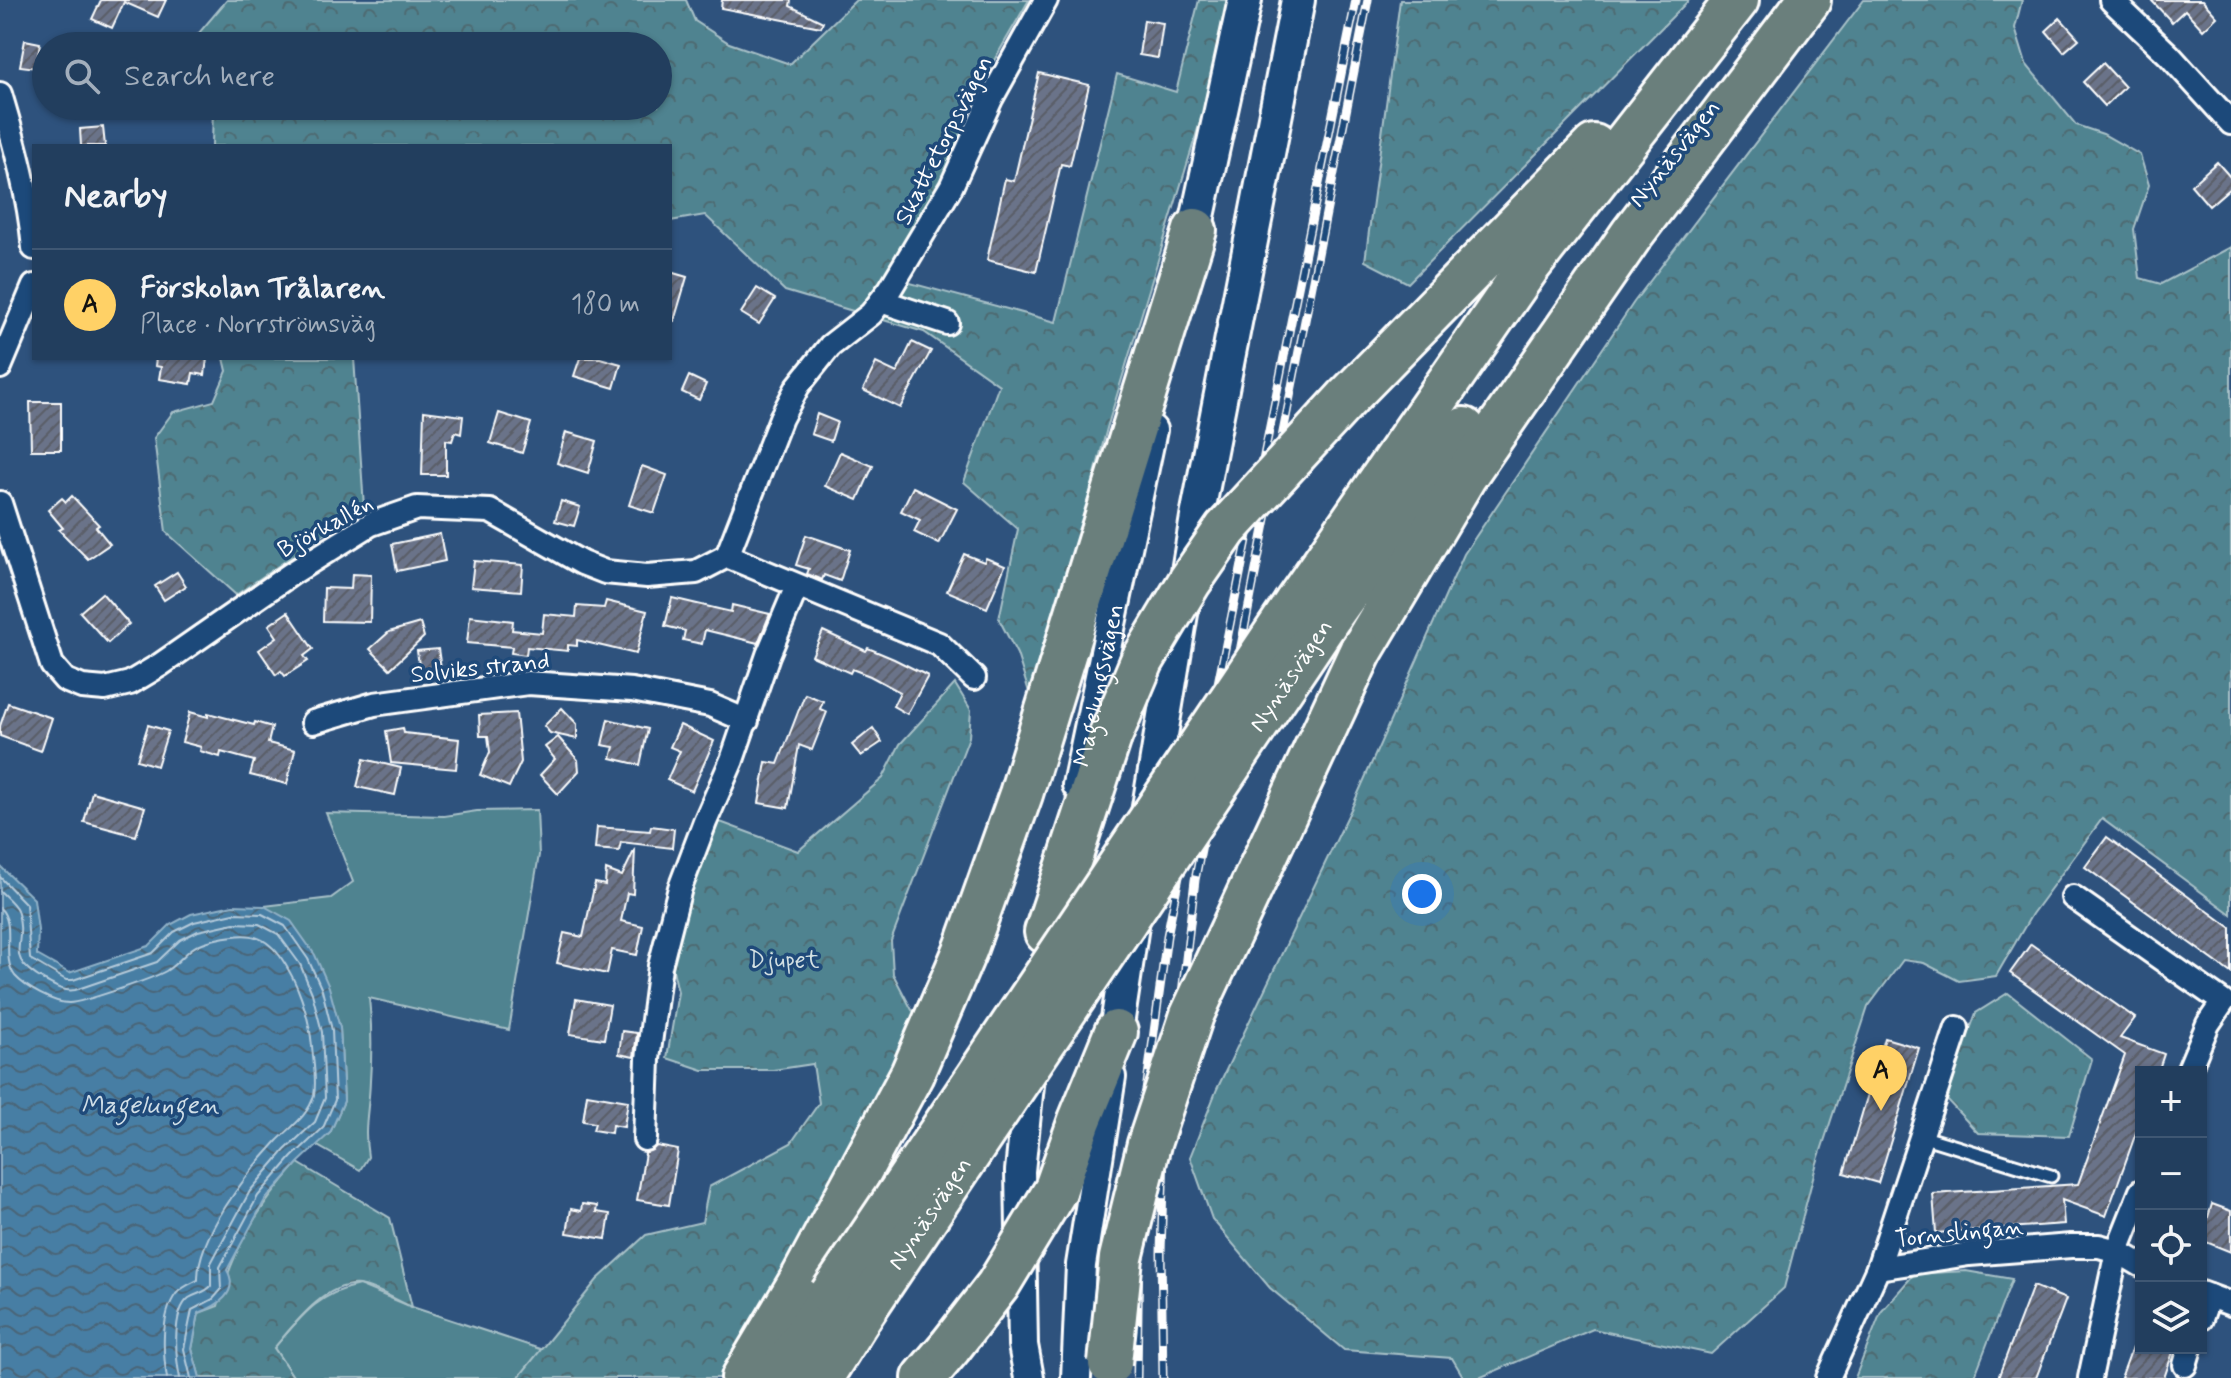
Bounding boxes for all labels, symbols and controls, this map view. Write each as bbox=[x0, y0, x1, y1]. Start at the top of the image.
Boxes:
search box bbox=[32, 32, 672, 120]
street label: Skattetorpsvägen bbox=[888, 51, 1000, 231]
icon: search bbox=[60, 54, 104, 98]
text: Search here bbox=[124, 57, 275, 96]
street label: Nynäsvägen bbox=[1622, 94, 1728, 214]
text: Nearby bbox=[64, 174, 168, 219]
text: Förskolan Trålaren bbox=[140, 269, 385, 308]
text: A bbox=[81, 288, 99, 322]
text: 180 m bbox=[571, 288, 640, 322]
text: Place · Norrströmsväg bbox=[140, 308, 376, 342]
street label: Björkallén bbox=[273, 488, 379, 566]
street label: Magelungsvägen bbox=[1067, 601, 1132, 770]
street label: Nynäsvägen bbox=[1243, 613, 1341, 738]
street label: Solviks strand bbox=[409, 646, 551, 691]
your location bbox=[1402, 874, 1442, 914]
park label: Djupet bbox=[748, 945, 820, 976]
pin: A bbox=[1855, 1045, 1907, 1111]
map controls bbox=[2135, 1066, 2207, 1354]
button: + bbox=[2135, 1066, 2207, 1138]
water label: Magelungen bbox=[81, 1089, 220, 1126]
button: − bbox=[2135, 1138, 2207, 1210]
street label: Nynäsvägen bbox=[881, 1151, 979, 1276]
button: locate bbox=[2135, 1210, 2207, 1282]
street label: Tornslingan bbox=[1893, 1211, 2025, 1259]
button: layers bbox=[2135, 1282, 2207, 1354]

